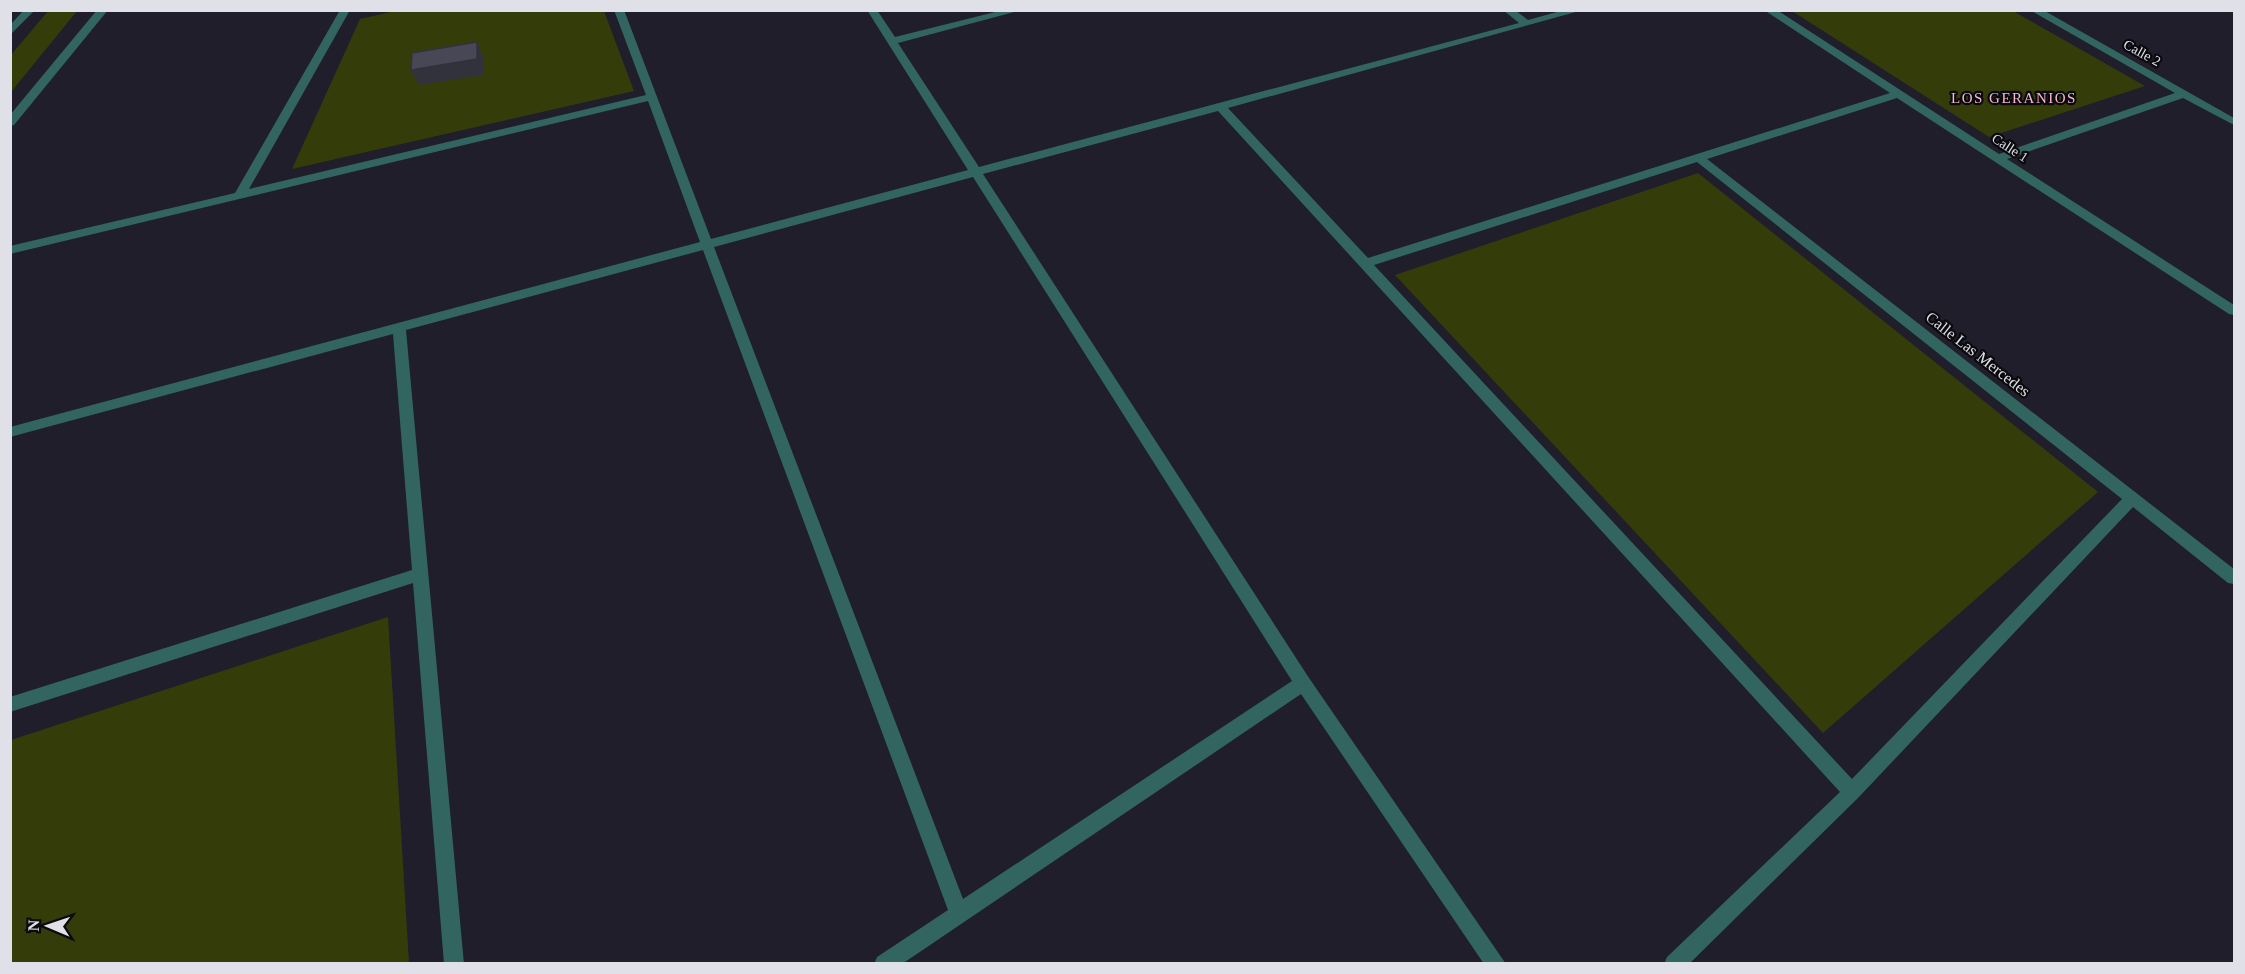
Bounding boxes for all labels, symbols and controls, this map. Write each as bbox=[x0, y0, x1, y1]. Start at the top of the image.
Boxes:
street label: Calle 2 bbox=[2121, 37, 2163, 69]
district label: LOS GERANIOS bbox=[1951, 90, 2077, 106]
street label: Calle 1 bbox=[1989, 131, 2031, 165]
street label: Calle Las Mercedes bbox=[1923, 308, 2033, 400]
north arrow bbox=[18, 896, 78, 956]
text: N bbox=[25, 919, 42, 932]

